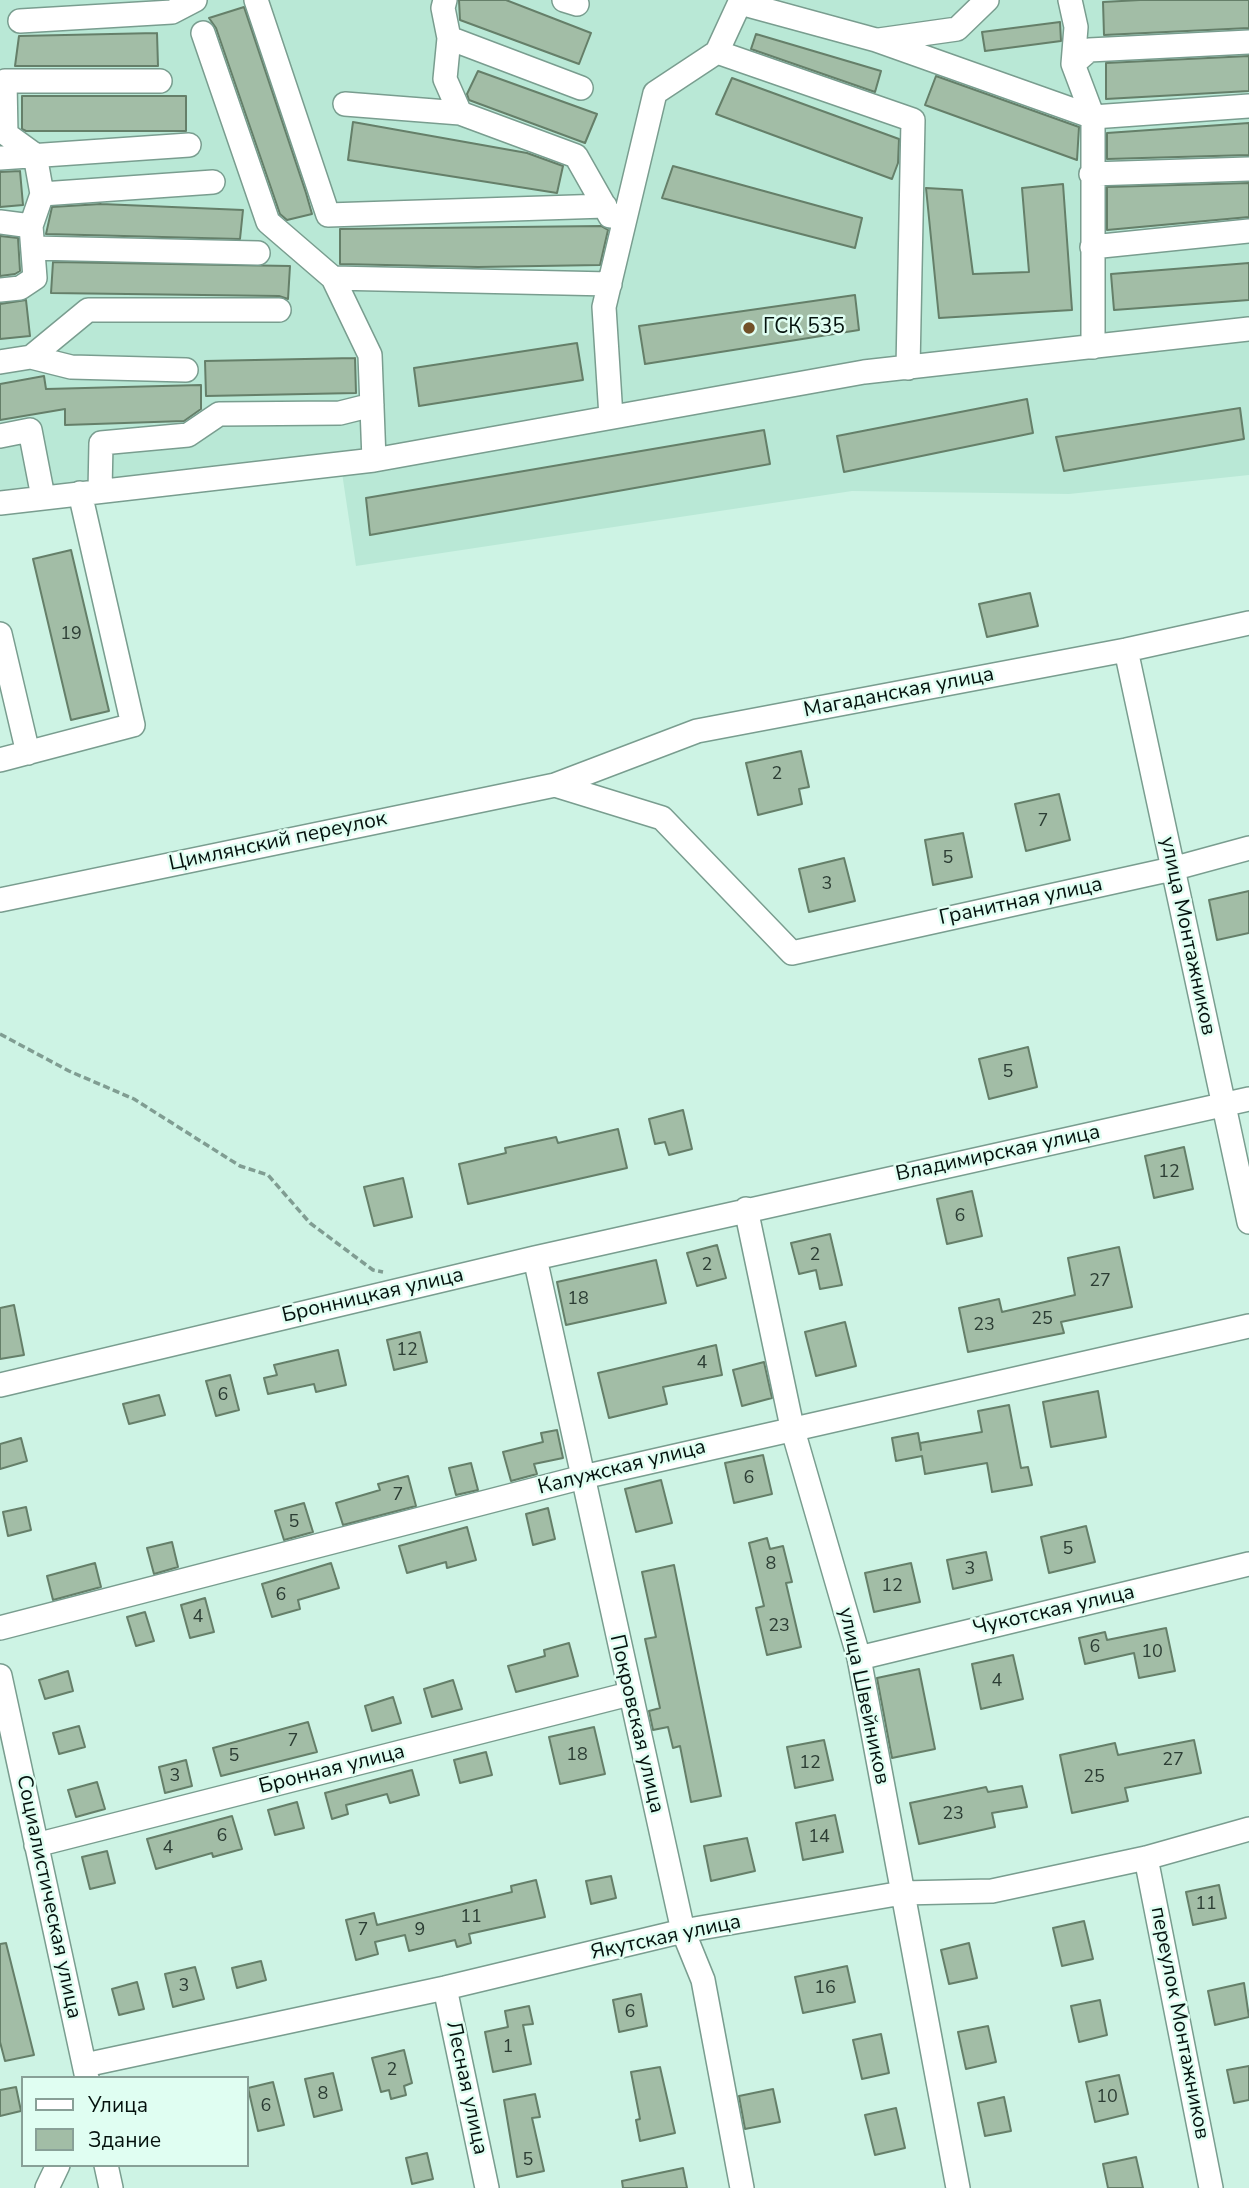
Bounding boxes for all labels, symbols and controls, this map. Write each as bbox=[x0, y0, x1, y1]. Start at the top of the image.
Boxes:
place label: ГСК 535 bbox=[763, 315, 845, 341]
marker: ГСК 535 bbox=[741, 320, 757, 336]
house number: 19 bbox=[60, 624, 82, 646]
street label: Магаданская улица bbox=[802, 662, 996, 724]
house number: 2 bbox=[772, 764, 782, 786]
street label: Цимлянский переулок bbox=[167, 807, 389, 877]
house number: 7 bbox=[1038, 811, 1048, 833]
street label: улица Монтажников bbox=[1154, 834, 1220, 1038]
house number: 5 bbox=[943, 848, 953, 870]
street label: Гранитная улица bbox=[937, 872, 1105, 932]
house number: 3 bbox=[822, 874, 832, 896]
house number: 5 bbox=[1003, 1062, 1013, 1084]
street label: Владимирская улица bbox=[893, 1120, 1103, 1188]
house number: 12 bbox=[1158, 1162, 1180, 1184]
house number: 6 bbox=[955, 1206, 965, 1228]
house number: 2 bbox=[810, 1245, 820, 1267]
house number: 2 bbox=[702, 1255, 712, 1277]
street label: Бронницкая улица bbox=[280, 1263, 466, 1329]
house number: 27 bbox=[1089, 1271, 1111, 1293]
house number: 18 bbox=[567, 1289, 589, 1311]
house number: 25 bbox=[1031, 1309, 1053, 1331]
house number: 23 bbox=[973, 1315, 995, 1337]
house number: 12 bbox=[396, 1340, 418, 1362]
house number: 4 bbox=[697, 1353, 707, 1375]
house number: 6 bbox=[218, 1385, 228, 1407]
street label: Калужская улица bbox=[536, 1435, 708, 1501]
house number: 6 bbox=[744, 1468, 754, 1490]
house number: 7 bbox=[393, 1485, 403, 1507]
house number: 5 bbox=[289, 1512, 299, 1534]
house number: 5 bbox=[1063, 1539, 1073, 1561]
house number: 8 bbox=[766, 1554, 776, 1576]
house number: 3 bbox=[965, 1559, 975, 1581]
house number: 12 bbox=[881, 1576, 903, 1598]
street label: Чукотская улица bbox=[971, 1580, 1137, 1642]
house number: 6 bbox=[276, 1585, 286, 1607]
street label: улица Швейников bbox=[832, 1605, 894, 1787]
house number: 4 bbox=[193, 1607, 203, 1629]
house number: 23 bbox=[768, 1616, 790, 1638]
street label: Покровская улица bbox=[603, 1632, 669, 1816]
house number: 6 bbox=[1090, 1637, 1100, 1659]
house number: 10 bbox=[1141, 1642, 1163, 1664]
house number: 4 bbox=[992, 1671, 1002, 1693]
house number: 7 bbox=[288, 1731, 298, 1753]
street label: Бронная улица bbox=[256, 1740, 408, 1800]
house number: 18 bbox=[566, 1745, 588, 1767]
house number: 5 bbox=[229, 1746, 239, 1768]
house number: 27 bbox=[1162, 1750, 1184, 1772]
house number: 12 bbox=[799, 1753, 821, 1775]
house number: 3 bbox=[170, 1766, 180, 1788]
house number: 25 bbox=[1083, 1767, 1105, 1789]
street label: Социалистическая улица bbox=[10, 1773, 86, 2021]
house number: 23 bbox=[942, 1804, 964, 1826]
house number: 6 bbox=[217, 1826, 227, 1848]
house number: 14 bbox=[808, 1827, 830, 1849]
house number: 4 bbox=[163, 1838, 173, 1860]
house number: 11 bbox=[1195, 1894, 1217, 1916]
street label: переулок Монтажников bbox=[1144, 1905, 1214, 2141]
house number: 11 bbox=[460, 1907, 482, 1929]
street label: Якутская улица bbox=[589, 1910, 743, 1966]
house number: 7 bbox=[358, 1920, 368, 1942]
house number: 9 bbox=[415, 1920, 425, 1942]
house number: 3 bbox=[179, 1976, 189, 1998]
house number: 16 bbox=[814, 1978, 836, 2000]
house number: 6 bbox=[625, 2002, 635, 2024]
street label: Лесная улица bbox=[440, 2019, 492, 2157]
house number: 1 bbox=[503, 2037, 513, 2059]
house number: 2 bbox=[387, 2060, 397, 2082]
legend bbox=[21, 2076, 248, 2167]
house number: 8 bbox=[318, 2084, 328, 2106]
house number: 10 bbox=[1096, 2087, 1118, 2109]
text: Улица bbox=[88, 2091, 148, 2119]
house number: 6 bbox=[261, 2096, 271, 2118]
text: Здание bbox=[88, 2126, 161, 2154]
house number: 5 bbox=[523, 2150, 533, 2172]

